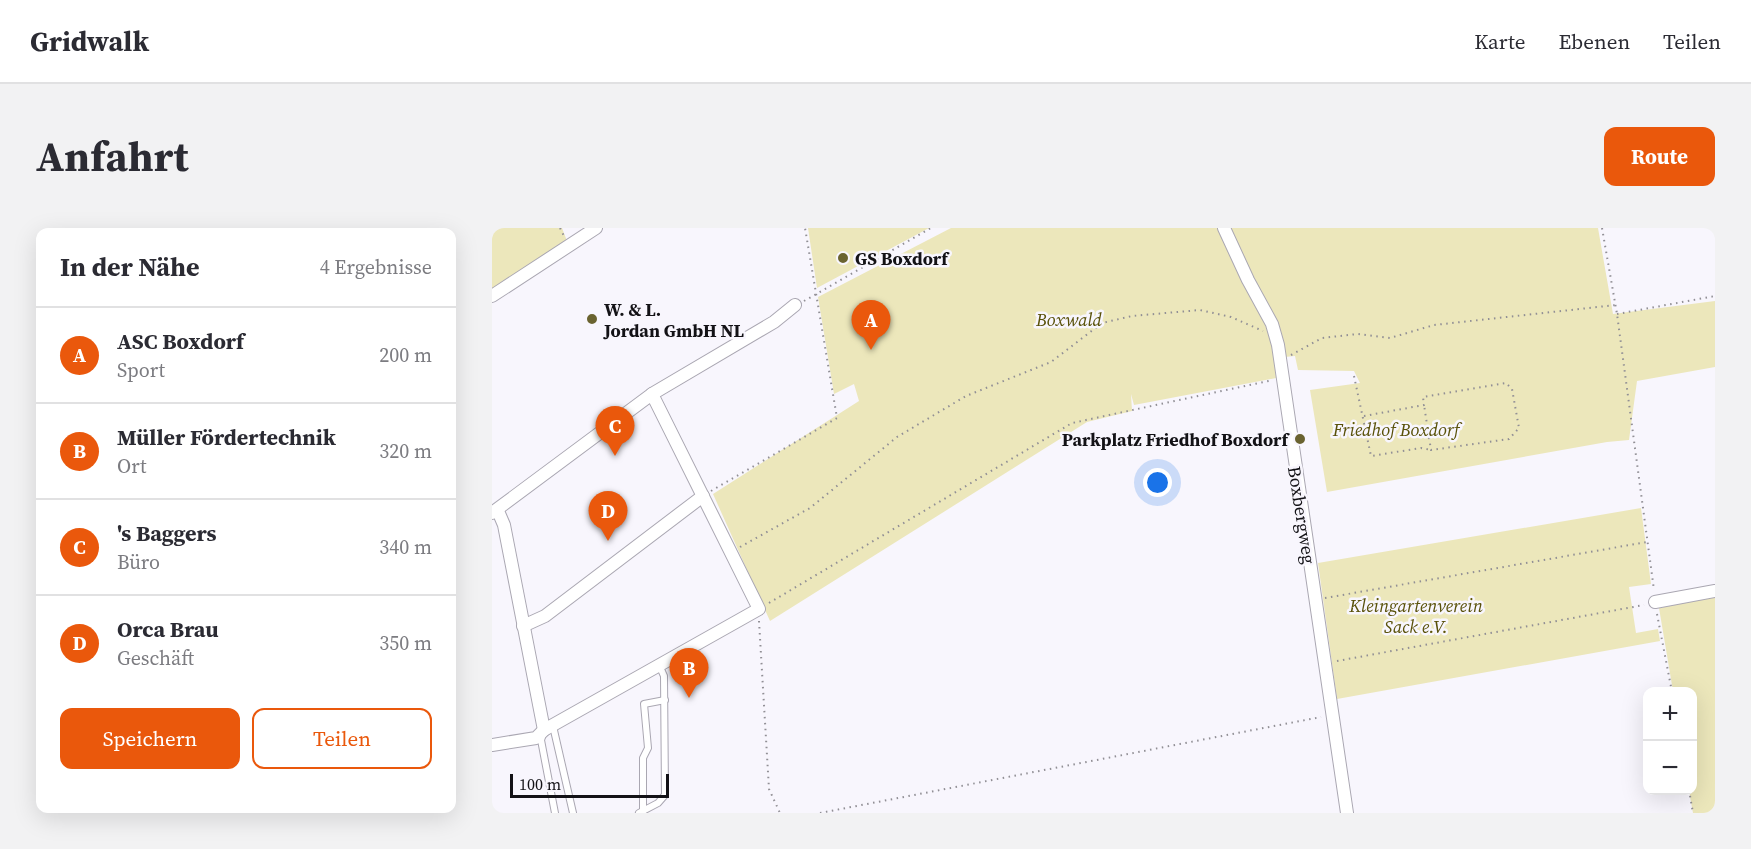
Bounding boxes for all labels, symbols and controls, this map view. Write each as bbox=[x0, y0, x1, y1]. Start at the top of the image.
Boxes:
text: Gridwalk bbox=[30, 22, 149, 60]
text: Karte bbox=[1474, 27, 1525, 56]
text: Ebenen bbox=[1558, 27, 1630, 56]
text: Teilen bbox=[1663, 27, 1721, 56]
text: Anfahrt bbox=[36, 127, 188, 185]
button: Route bbox=[1604, 127, 1715, 186]
place label: GS Boxdorf bbox=[855, 246, 950, 271]
text: In der Nähe bbox=[60, 249, 200, 285]
marker: GS Boxdorf bbox=[836, 251, 850, 265]
text: 4 Ergebnisse bbox=[320, 253, 432, 281]
place label: W. & L. Jordan GmbH NL bbox=[603, 297, 744, 343]
pin: A bbox=[852, 300, 890, 350]
park label: Boxwald bbox=[1035, 307, 1103, 332]
marker: W. & L. Jordan GmbH NL bbox=[585, 312, 599, 326]
text: ASC Boxdorf bbox=[117, 326, 244, 356]
text: A bbox=[73, 341, 86, 369]
text: 200 m bbox=[379, 341, 432, 369]
text: Sport bbox=[117, 356, 165, 384]
pin: C bbox=[596, 406, 634, 456]
park label: Friedhof Boxdorf bbox=[1332, 417, 1463, 442]
text: Müller Fördertechnik bbox=[117, 422, 336, 452]
place label: Parkplatz Friedhof Boxdorf bbox=[1062, 427, 1290, 452]
marker: Parkplatz Friedhof Boxdorf bbox=[1293, 432, 1307, 446]
text: B bbox=[73, 437, 86, 465]
text: 320 m bbox=[379, 437, 432, 465]
text: Ort bbox=[117, 452, 146, 480]
street label: Boxbergweg bbox=[1282, 464, 1322, 566]
your location bbox=[1143, 468, 1172, 497]
pin: D bbox=[588, 492, 628, 541]
text: 's Baggers bbox=[117, 518, 217, 548]
text: C bbox=[73, 533, 86, 561]
text: 340 m bbox=[379, 533, 432, 561]
text: Büro bbox=[117, 548, 160, 576]
park label: Kleingartenverein Sack e.V. bbox=[1348, 593, 1483, 639]
text: Orca Brau bbox=[117, 614, 219, 644]
text: D bbox=[72, 629, 87, 657]
text: 350 m bbox=[379, 629, 432, 657]
text: Geschäft bbox=[117, 644, 194, 672]
pin: B bbox=[670, 648, 708, 698]
map controls bbox=[1643, 687, 1697, 795]
button: + bbox=[1643, 687, 1697, 741]
button: Speichern bbox=[60, 708, 240, 769]
button: Teilen bbox=[252, 708, 432, 769]
button: − bbox=[1643, 741, 1697, 795]
scale bar bbox=[510, 771, 669, 798]
text: 100 m bbox=[519, 773, 561, 795]

